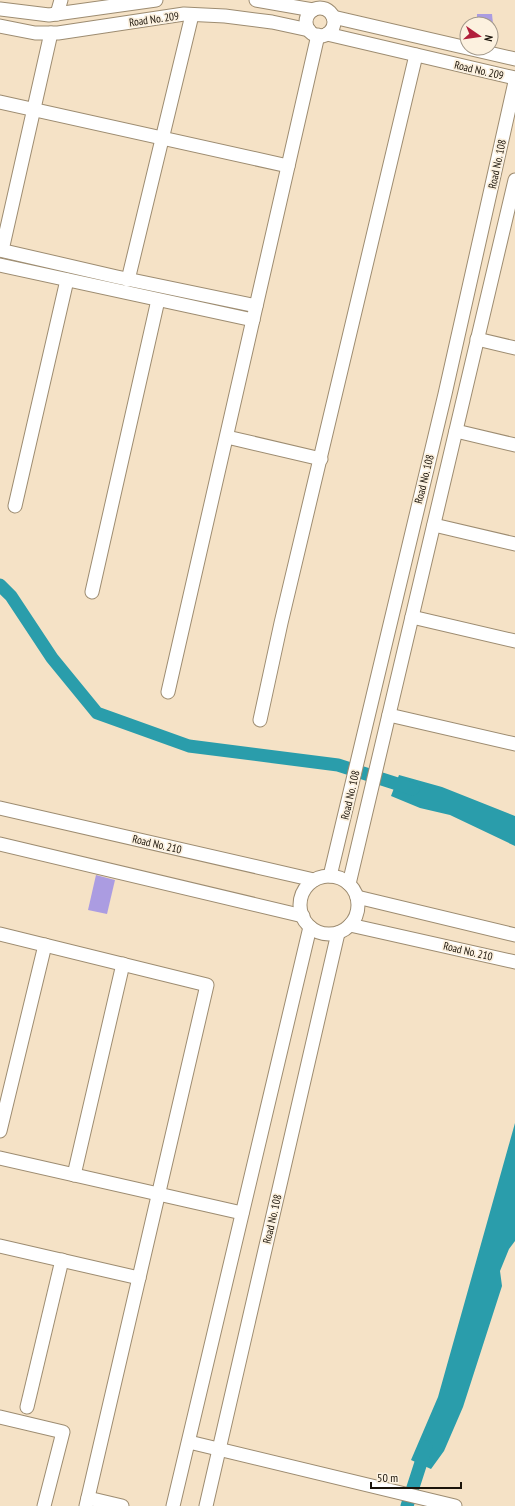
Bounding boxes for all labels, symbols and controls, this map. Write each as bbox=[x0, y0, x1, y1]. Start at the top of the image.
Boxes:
street label: Road No. 209 bbox=[128, 9, 180, 29]
north arrow bbox=[459, 16, 499, 56]
text: N bbox=[481, 34, 496, 43]
street label: Road No. 209 bbox=[453, 58, 505, 82]
street label: Road No. 108 bbox=[485, 138, 509, 190]
street label: Road No. 108 bbox=[411, 453, 437, 505]
street label: Road No. 108 bbox=[338, 769, 362, 821]
street label: Road No. 210 bbox=[131, 832, 183, 856]
street label: Road No. 210 bbox=[442, 939, 494, 963]
street label: Road No. 108 bbox=[260, 1193, 284, 1245]
scale bar bbox=[371, 1464, 461, 1490]
text: 50 m bbox=[377, 1470, 398, 1485]

